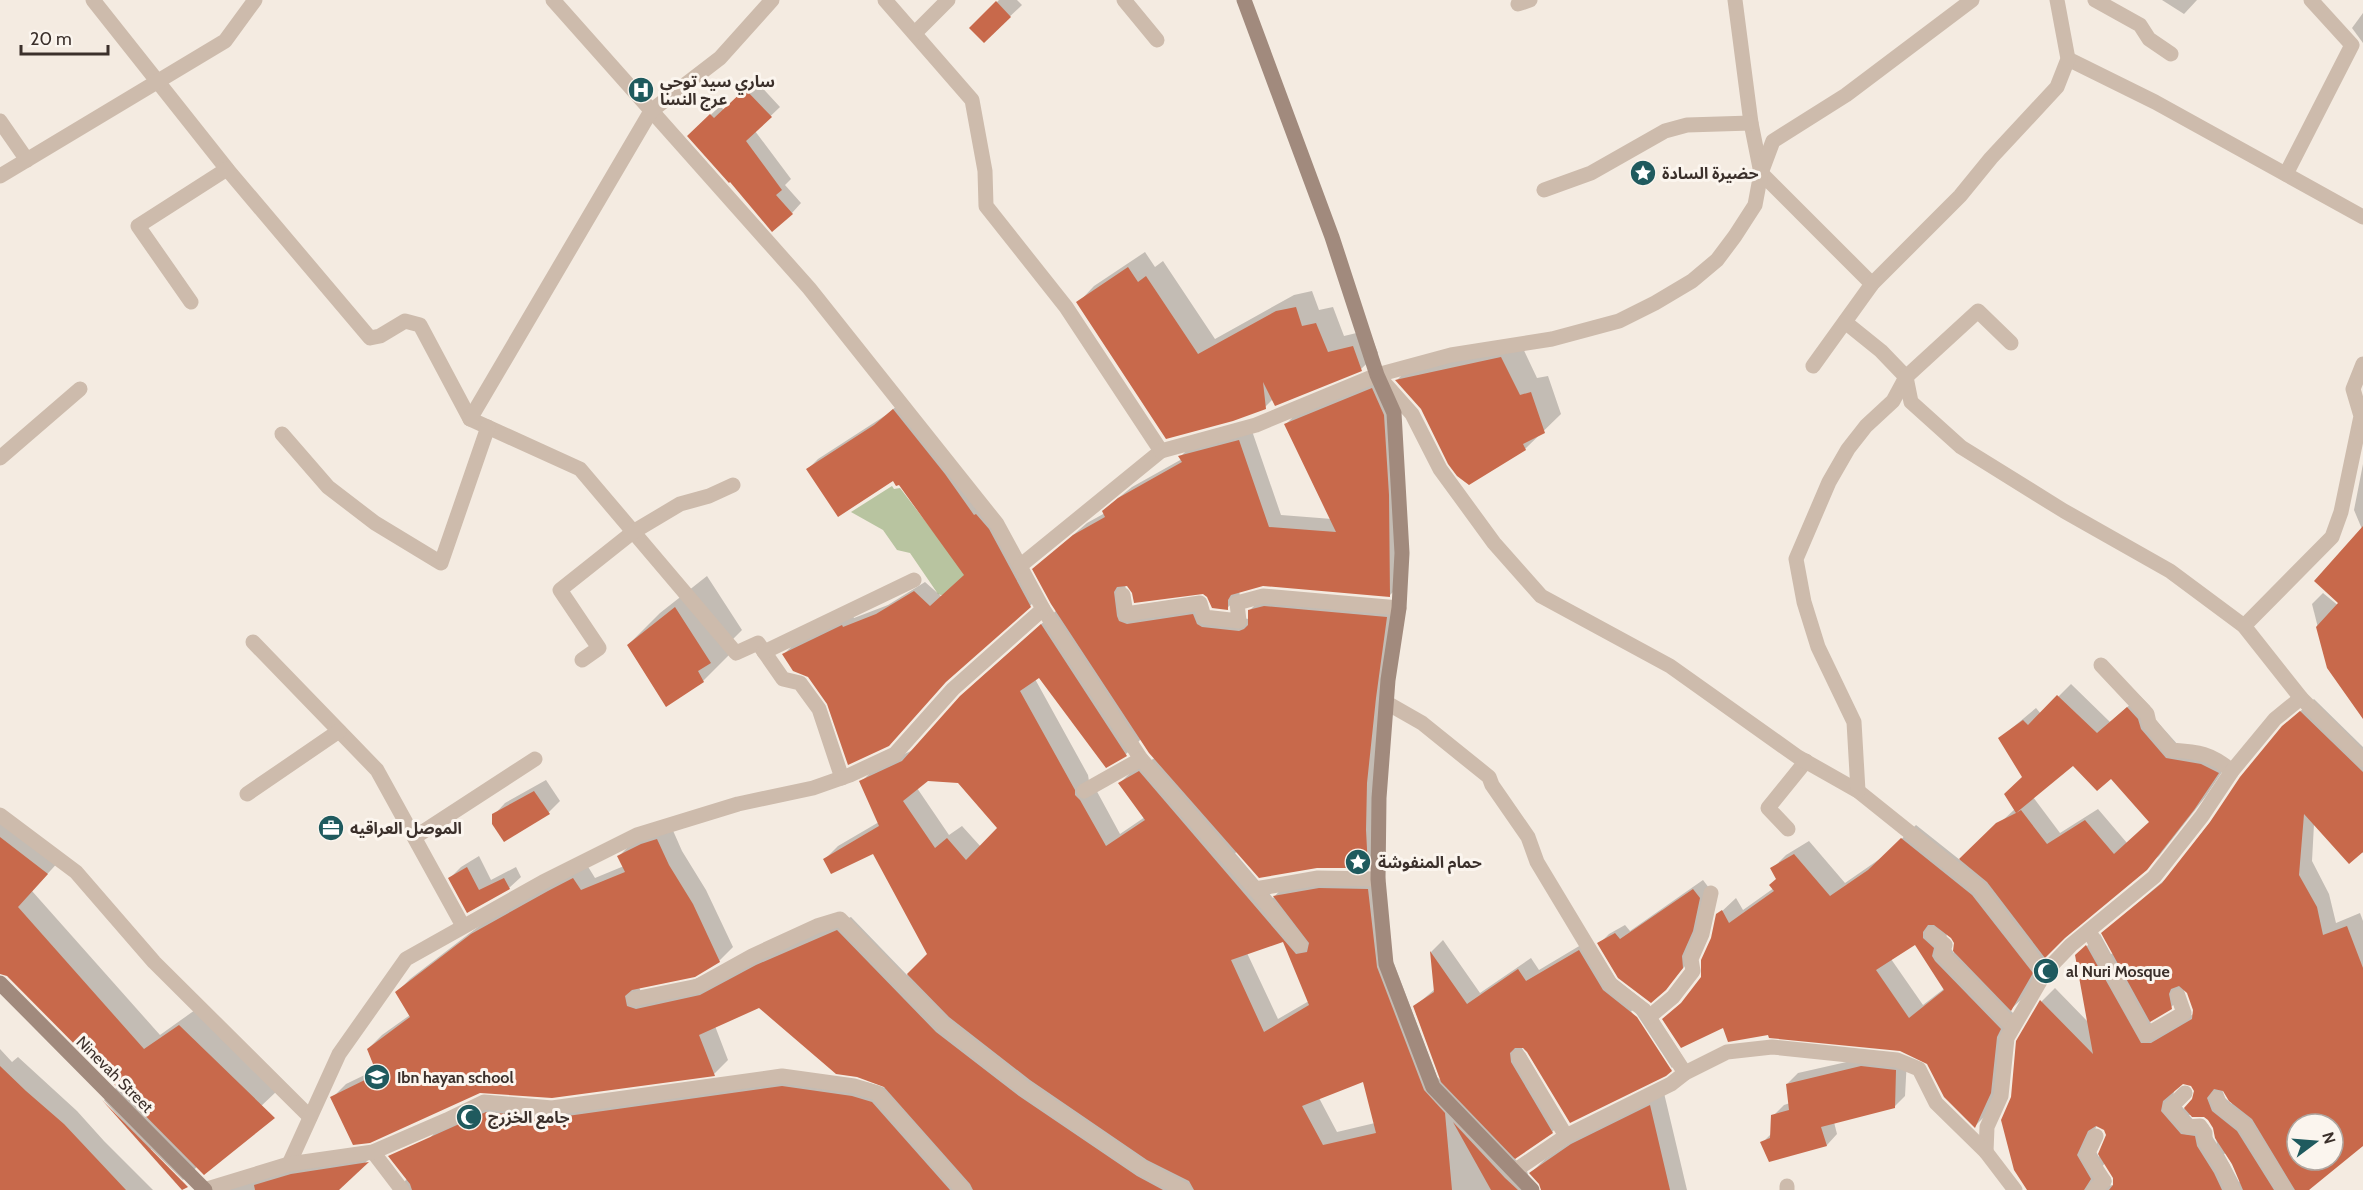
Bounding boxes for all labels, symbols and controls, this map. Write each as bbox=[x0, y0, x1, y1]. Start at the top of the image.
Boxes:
scale bar bbox=[21, 18, 108, 56]
text: 20 m bbox=[30, 28, 72, 50]
place label: ساري سيد توحي عرج النسا bbox=[660, 72, 775, 111]
hospital icon: ساري سيد توحي عرج النسا bbox=[626, 75, 656, 105]
place icon: حضيرة السادة bbox=[1628, 158, 1658, 188]
place label: حضيرة السادة bbox=[1662, 164, 1759, 183]
office icon: الموصل العراقيه bbox=[316, 813, 346, 843]
place label: الموصل العراقيه bbox=[350, 819, 462, 838]
place icon: حمام المنفوشة bbox=[1343, 847, 1373, 877]
place label: حمام المنفوشة bbox=[1378, 853, 1482, 874]
mosque icon: al Nuri Mosque bbox=[2031, 956, 2061, 986]
place label: al Nuri Mosque bbox=[2066, 962, 2170, 981]
street label: Ninevah Street bbox=[72, 1032, 157, 1117]
school or university icon: Ibn hayan school bbox=[362, 1062, 392, 1092]
place label: Ibn hayan school bbox=[397, 1068, 514, 1087]
mosque icon: جامع الخزرج bbox=[454, 1102, 484, 1132]
place label: جامع الخزرج bbox=[488, 1108, 570, 1130]
north arrow bbox=[2285, 1112, 2345, 1172]
text: N bbox=[2318, 1130, 2340, 1146]

